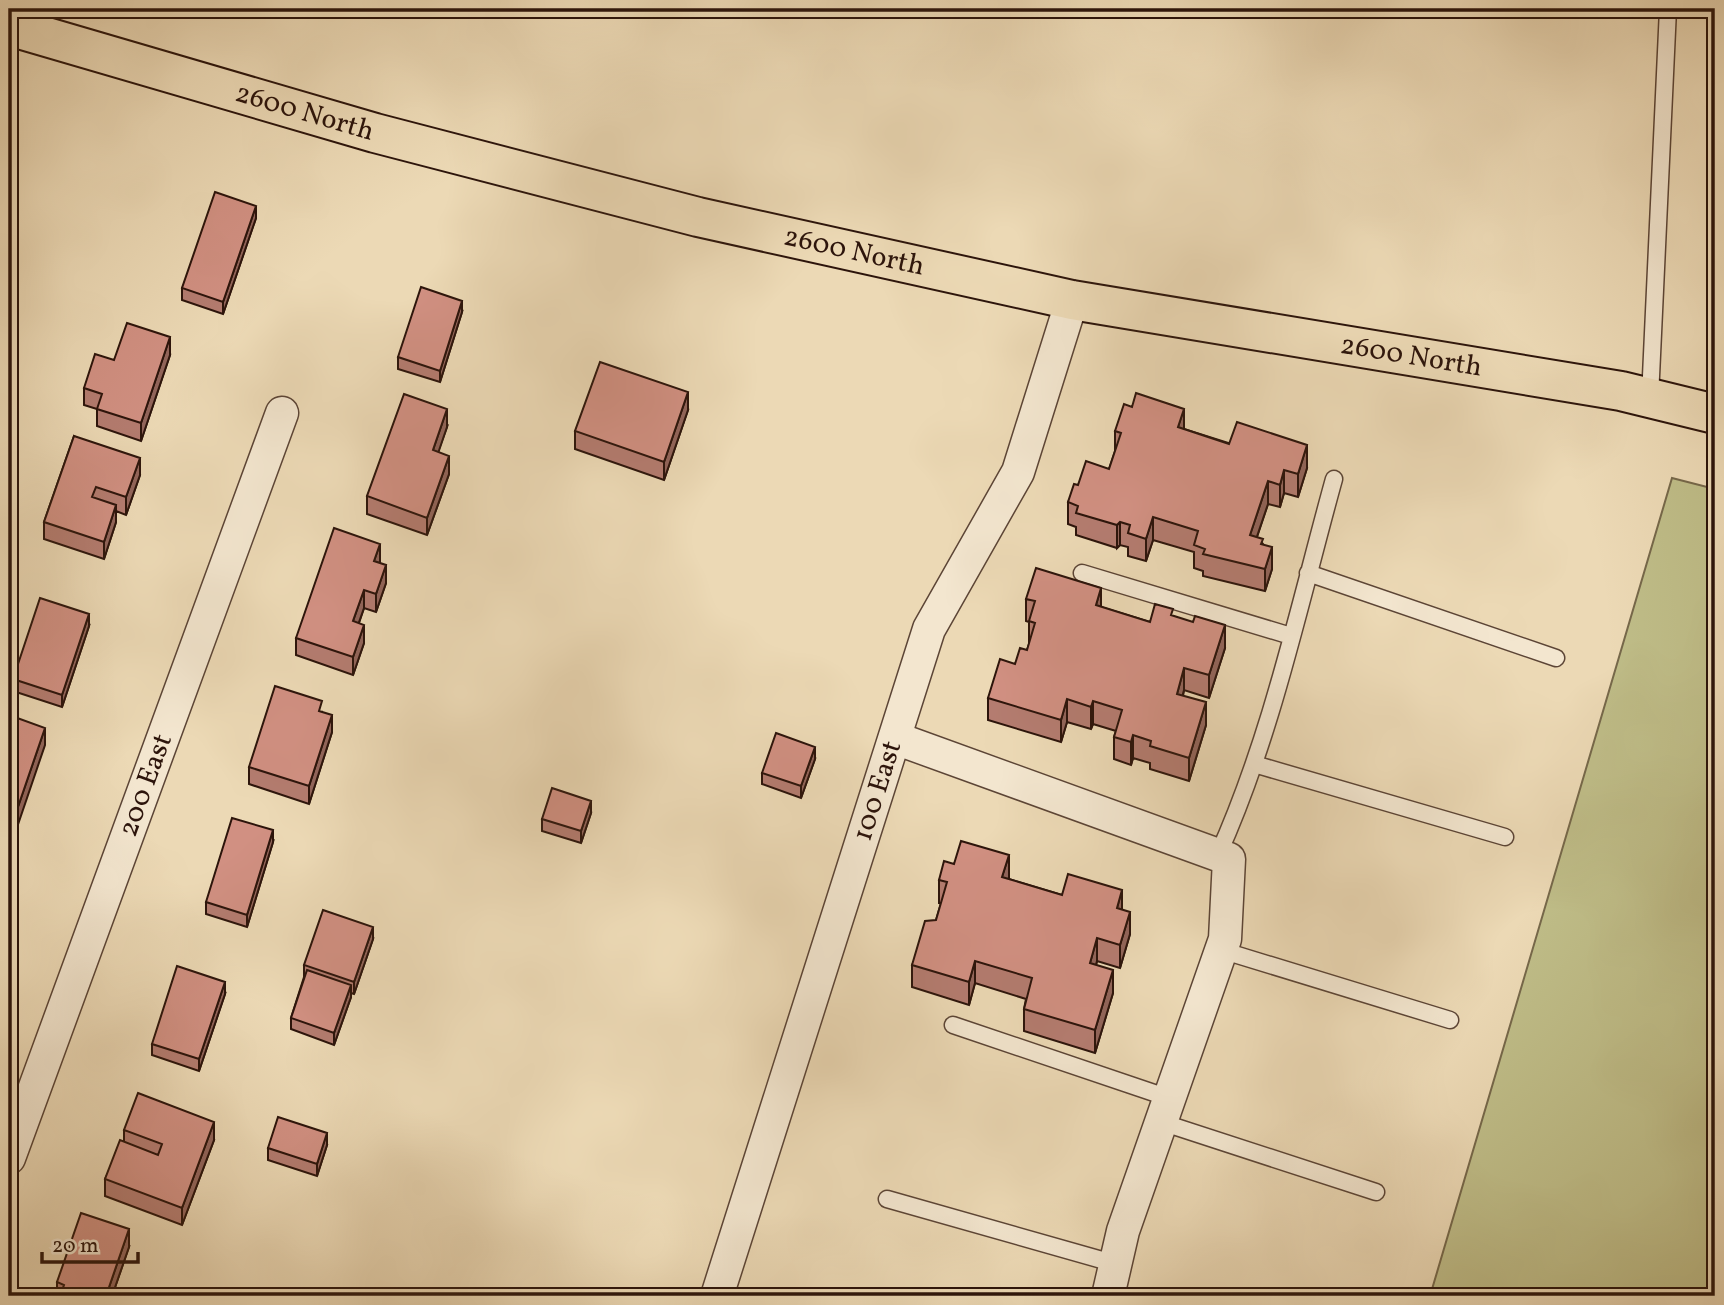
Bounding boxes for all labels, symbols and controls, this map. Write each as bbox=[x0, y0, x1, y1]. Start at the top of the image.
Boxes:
street label: 2600 North bbox=[231, 74, 379, 151]
street label: 2600 North bbox=[780, 217, 928, 286]
street label: 2600 North bbox=[1337, 325, 1485, 387]
street label: 200 East bbox=[109, 728, 182, 842]
street label: 100 East bbox=[843, 736, 912, 846]
scale bar bbox=[42, 1221, 138, 1265]
text: 20 m bbox=[52, 1232, 98, 1261]

